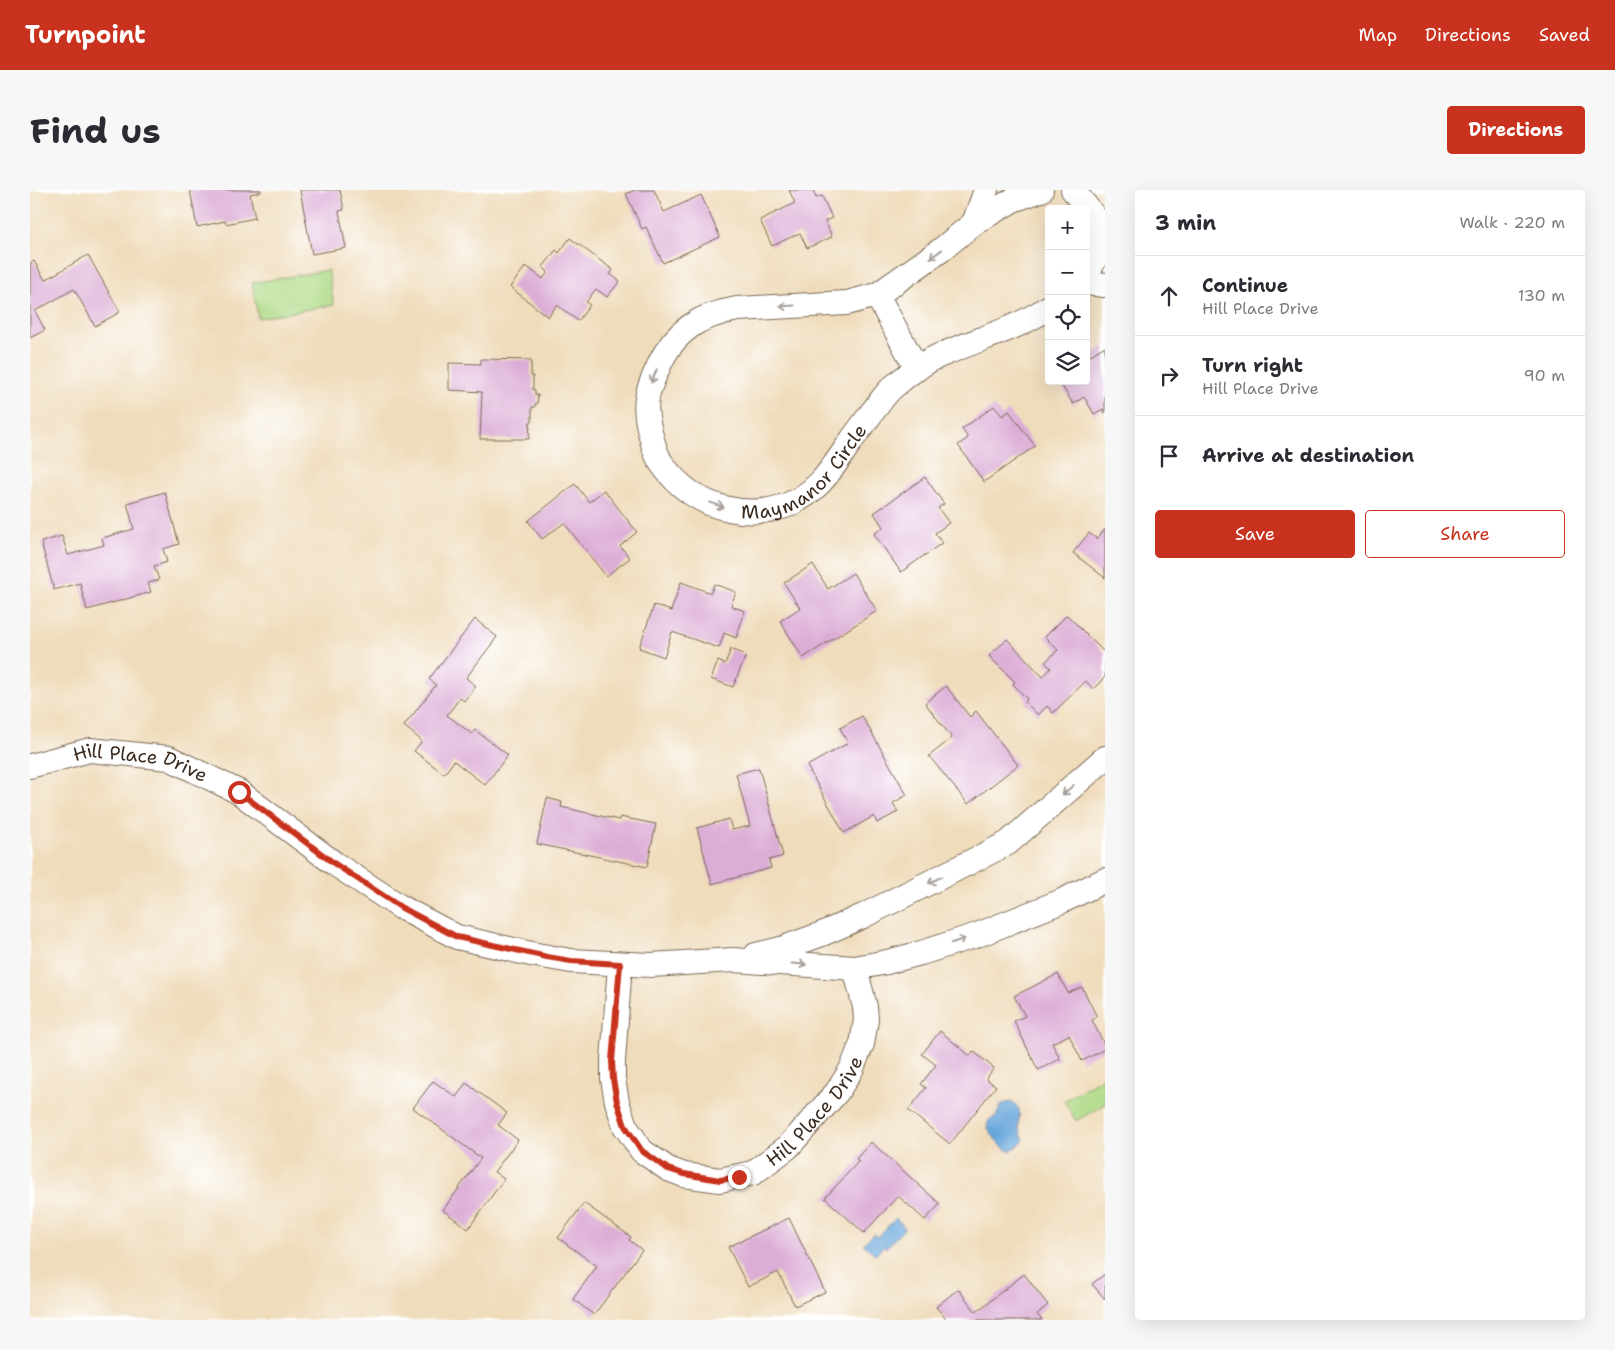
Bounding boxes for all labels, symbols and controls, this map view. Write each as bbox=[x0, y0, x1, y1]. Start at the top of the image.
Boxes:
text: Turnpoint bbox=[25, 19, 146, 51]
text: Map bbox=[1359, 23, 1397, 47]
text: Directions bbox=[1425, 23, 1511, 47]
text: Saved bbox=[1539, 23, 1590, 47]
button: Directions bbox=[1447, 106, 1585, 154]
text: Find us bbox=[30, 107, 161, 154]
map controls bbox=[1045, 205, 1090, 385]
button: + bbox=[1045, 205, 1090, 250]
text: 3 min bbox=[1155, 209, 1216, 237]
text: Walk · 220 m bbox=[1459, 212, 1565, 233]
one-way arrow bbox=[929, 249, 943, 259]
button: − bbox=[1045, 250, 1090, 295]
text: Continue bbox=[1202, 273, 1288, 298]
icon: ahead bbox=[1155, 282, 1183, 310]
text: 130 m bbox=[1518, 285, 1565, 306]
button: locate bbox=[1045, 295, 1090, 340]
text: Hill Place Drive bbox=[1202, 298, 1319, 319]
one-way arrow bbox=[779, 302, 795, 311]
button: layers bbox=[1045, 340, 1090, 385]
text: Turn right bbox=[1202, 353, 1303, 378]
icon: right bbox=[1155, 362, 1183, 390]
text: 90 m bbox=[1524, 365, 1565, 386]
one-way arrow bbox=[649, 368, 658, 383]
text: Hill Place Drive bbox=[1202, 378, 1319, 399]
street label: Maymanor Circle bbox=[741, 419, 872, 524]
icon: arrive bbox=[1155, 442, 1183, 470]
text: Arrive at destination bbox=[1202, 443, 1414, 468]
one-way arrow bbox=[709, 501, 725, 511]
button: Save bbox=[1155, 510, 1355, 558]
button: Share bbox=[1365, 510, 1565, 558]
street label: Hill Place Drive bbox=[70, 738, 212, 788]
route start bbox=[228, 781, 251, 804]
one-way arrow bbox=[1062, 784, 1075, 796]
one-way arrow bbox=[927, 875, 942, 885]
one-way arrow bbox=[949, 936, 965, 946]
one-way arrow bbox=[791, 960, 807, 969]
street label: Hill Place Drive bbox=[761, 1052, 868, 1172]
route end bbox=[728, 1166, 751, 1189]

